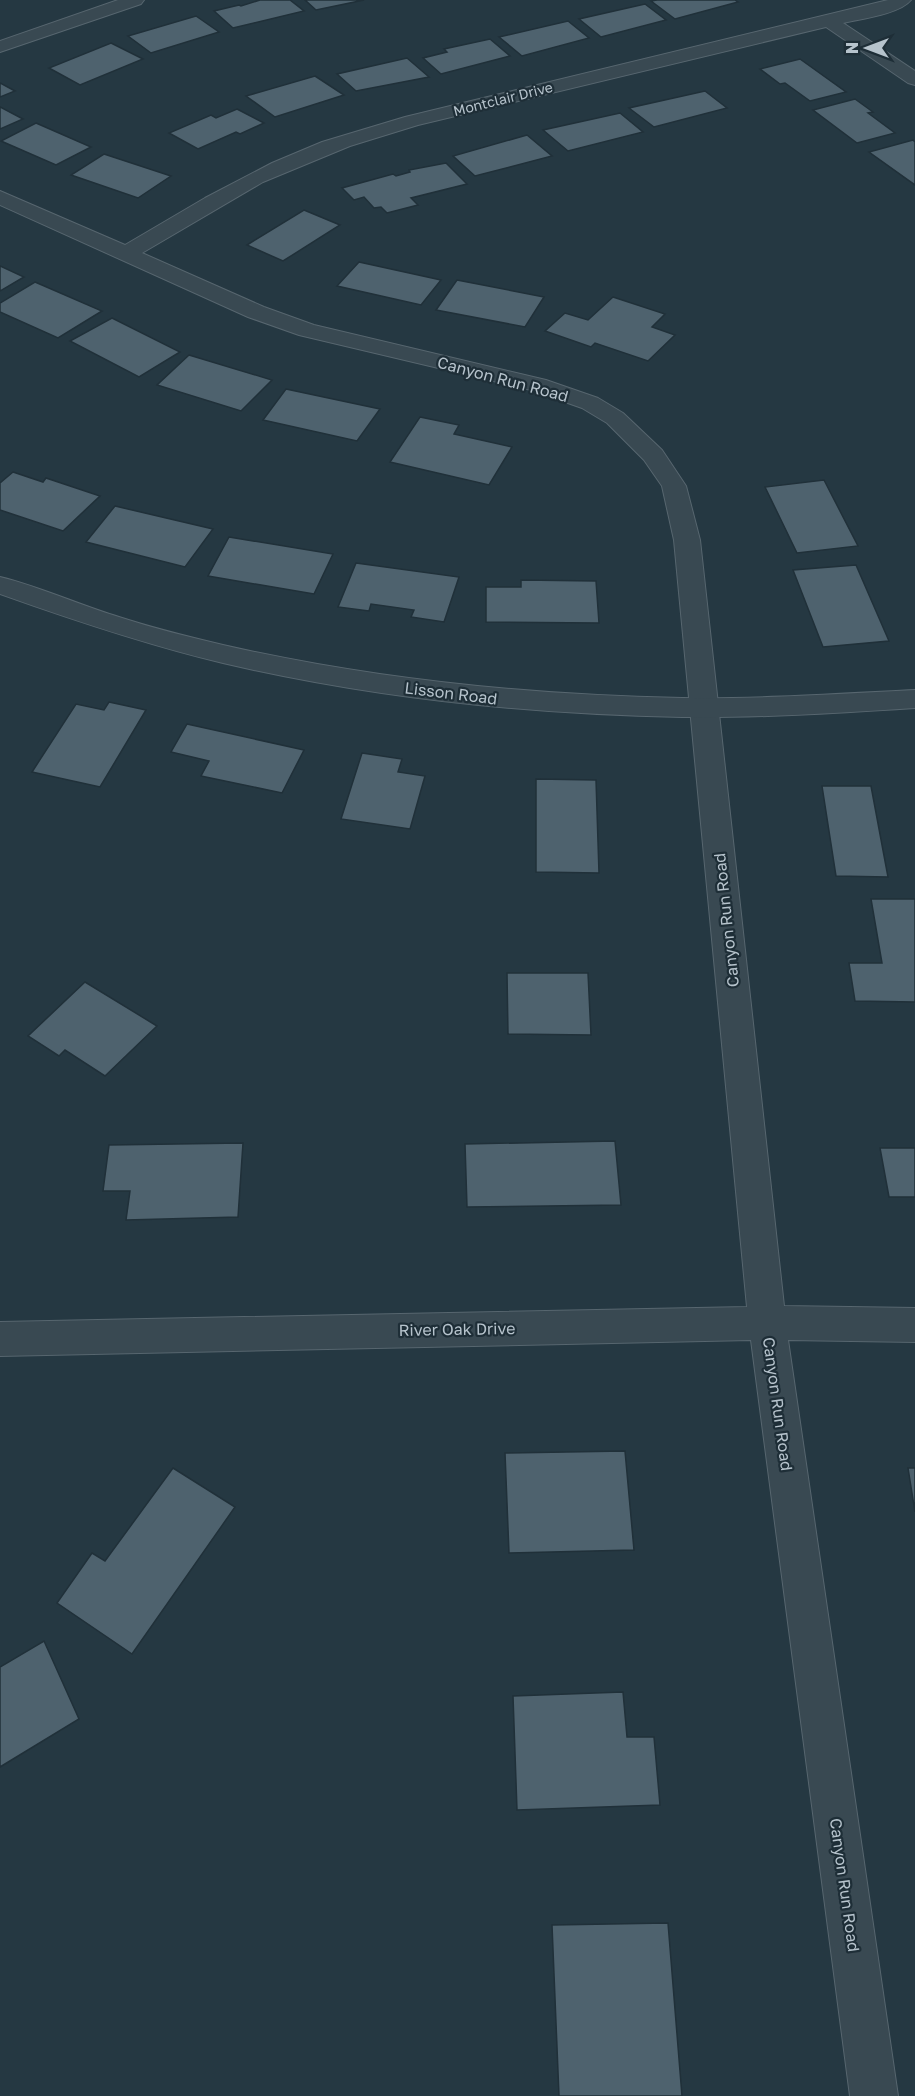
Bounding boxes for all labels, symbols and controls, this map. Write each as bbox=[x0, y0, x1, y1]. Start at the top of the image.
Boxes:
north arrow bbox=[837, 18, 897, 78]
text: N bbox=[842, 42, 862, 54]
street label: Montclair Drive bbox=[451, 78, 554, 119]
street label: Canyon Run Road bbox=[435, 352, 571, 406]
street label: Lisson Road bbox=[404, 677, 498, 709]
street label: Canyon Run Road bbox=[709, 852, 743, 988]
street label: River Oak Drive bbox=[398, 1318, 516, 1340]
street label: Canyon Run Road bbox=[759, 1336, 797, 1472]
street label: Canyon Run Road bbox=[826, 1817, 864, 1953]

